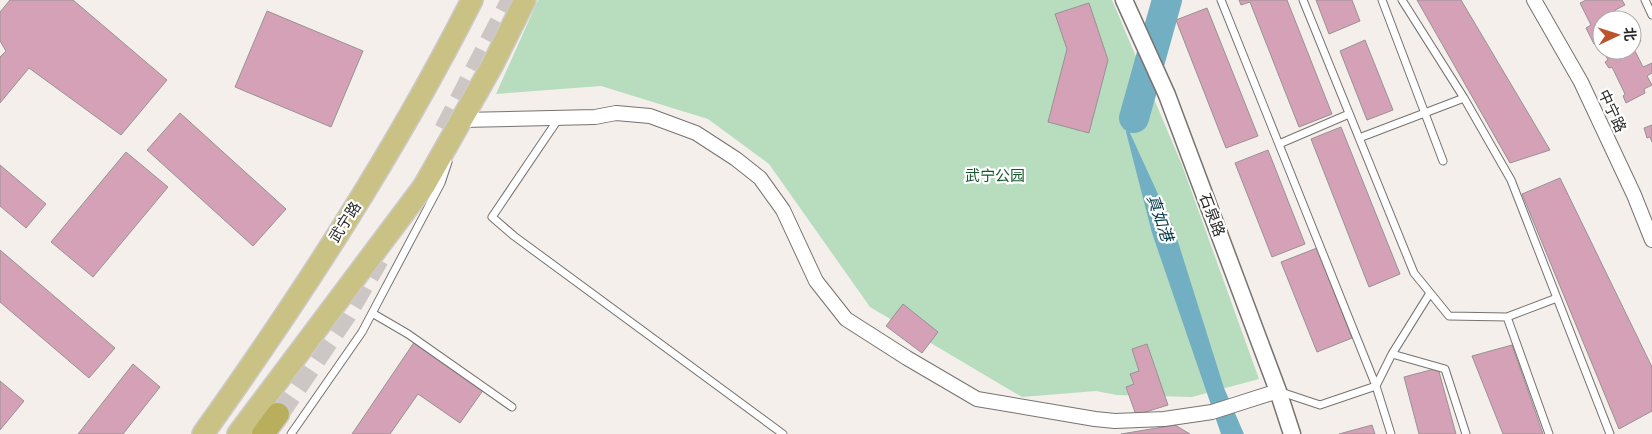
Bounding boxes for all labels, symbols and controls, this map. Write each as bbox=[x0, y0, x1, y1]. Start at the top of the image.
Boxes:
north arrow bbox=[1592, 10, 1642, 60]
text: 北 bbox=[1621, 27, 1638, 42]
street label: 中宁路 bbox=[1594, 87, 1630, 135]
park label: 武宁公园 bbox=[965, 167, 1025, 185]
street label: 石泉路 bbox=[1196, 191, 1228, 239]
water label: 真如港 bbox=[1143, 192, 1177, 246]
street label: 武宁路 bbox=[325, 198, 365, 246]

